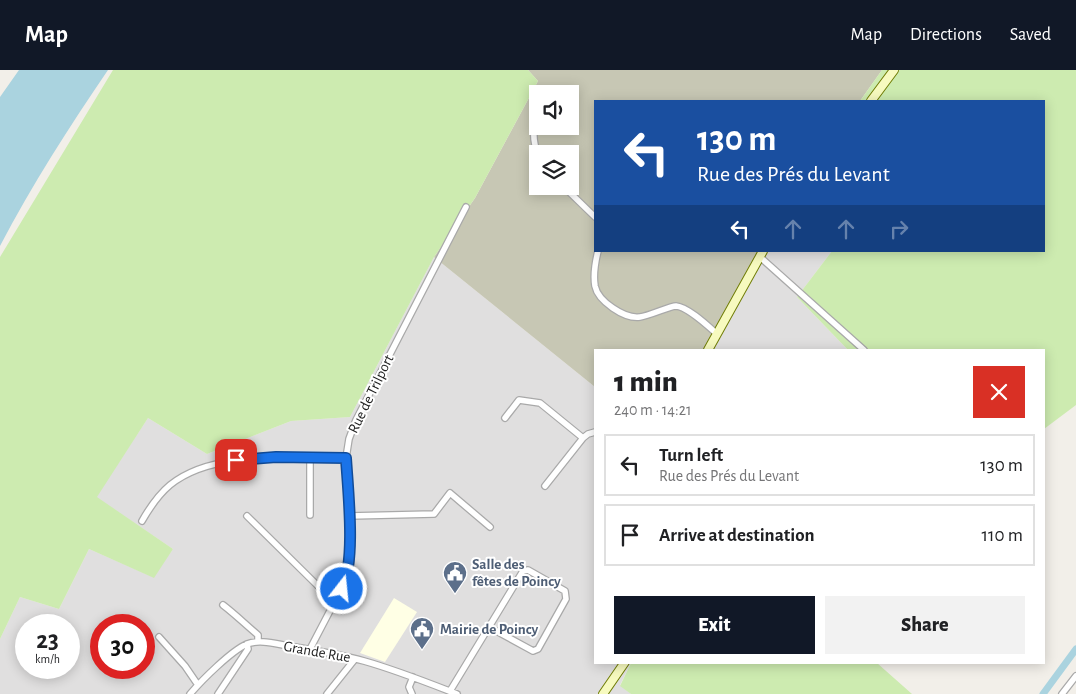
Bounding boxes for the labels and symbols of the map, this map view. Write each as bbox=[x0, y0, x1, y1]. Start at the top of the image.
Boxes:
street label: Rue de Trilport bbox=[346, 352, 397, 436]
pin bbox=[215, 439, 257, 481]
place label: Salle des fêtes de Poincy bbox=[472, 557, 561, 589]
public building icon: Salle des fêtes de Poincy bbox=[442, 560, 468, 594]
position arrow bbox=[315, 562, 367, 614]
speed limit sign: 30 bbox=[90, 614, 155, 679]
public building icon: Mairie de Poincy bbox=[409, 616, 435, 650]
place label: Mairie de Poincy bbox=[440, 622, 539, 637]
street label: Grande Rue bbox=[282, 639, 352, 665]

